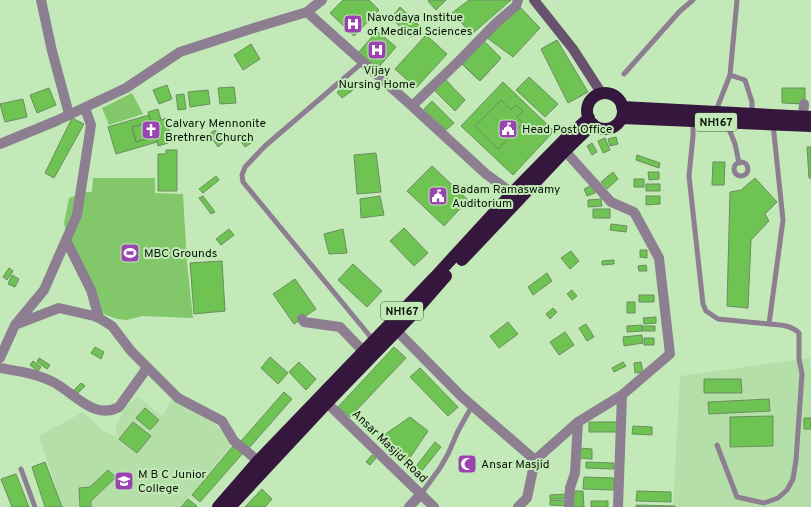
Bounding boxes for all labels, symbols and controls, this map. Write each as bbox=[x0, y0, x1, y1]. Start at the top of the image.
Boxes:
place label: Navodaya Institue of Medical Sciences bbox=[367, 10, 472, 40]
hospital icon: Navodaya Institue of Medical Sciences bbox=[342, 13, 364, 35]
hospital icon: Vijay Nursing Home bbox=[366, 39, 388, 61]
place label: Vijay Nursing Home bbox=[339, 63, 415, 93]
road number: NH167 bbox=[695, 113, 737, 131]
place label: Calvary Mennonite Brethren Church bbox=[165, 116, 266, 146]
public building icon: Head Post Office bbox=[497, 118, 519, 140]
church icon: Calvary Mennonite Brethren Church bbox=[140, 119, 162, 141]
place label: Head Post Office bbox=[522, 122, 612, 138]
place label: Badam Ramaswamy Auditorium bbox=[452, 182, 560, 212]
public building icon: Badam Ramaswamy Auditorium bbox=[427, 185, 449, 207]
sports icon: MBC Grounds bbox=[119, 242, 141, 264]
place label: MBC Grounds bbox=[144, 246, 217, 262]
road number: NH167 bbox=[381, 302, 423, 320]
street label: Ansar Masjid Road bbox=[348, 407, 430, 487]
mosque icon: Ansar Masjid bbox=[456, 453, 478, 475]
place label: Ansar Masjid bbox=[481, 457, 549, 473]
place label: M B C Junior College bbox=[138, 467, 207, 497]
school or university icon: M B C Junior College bbox=[113, 470, 135, 492]

